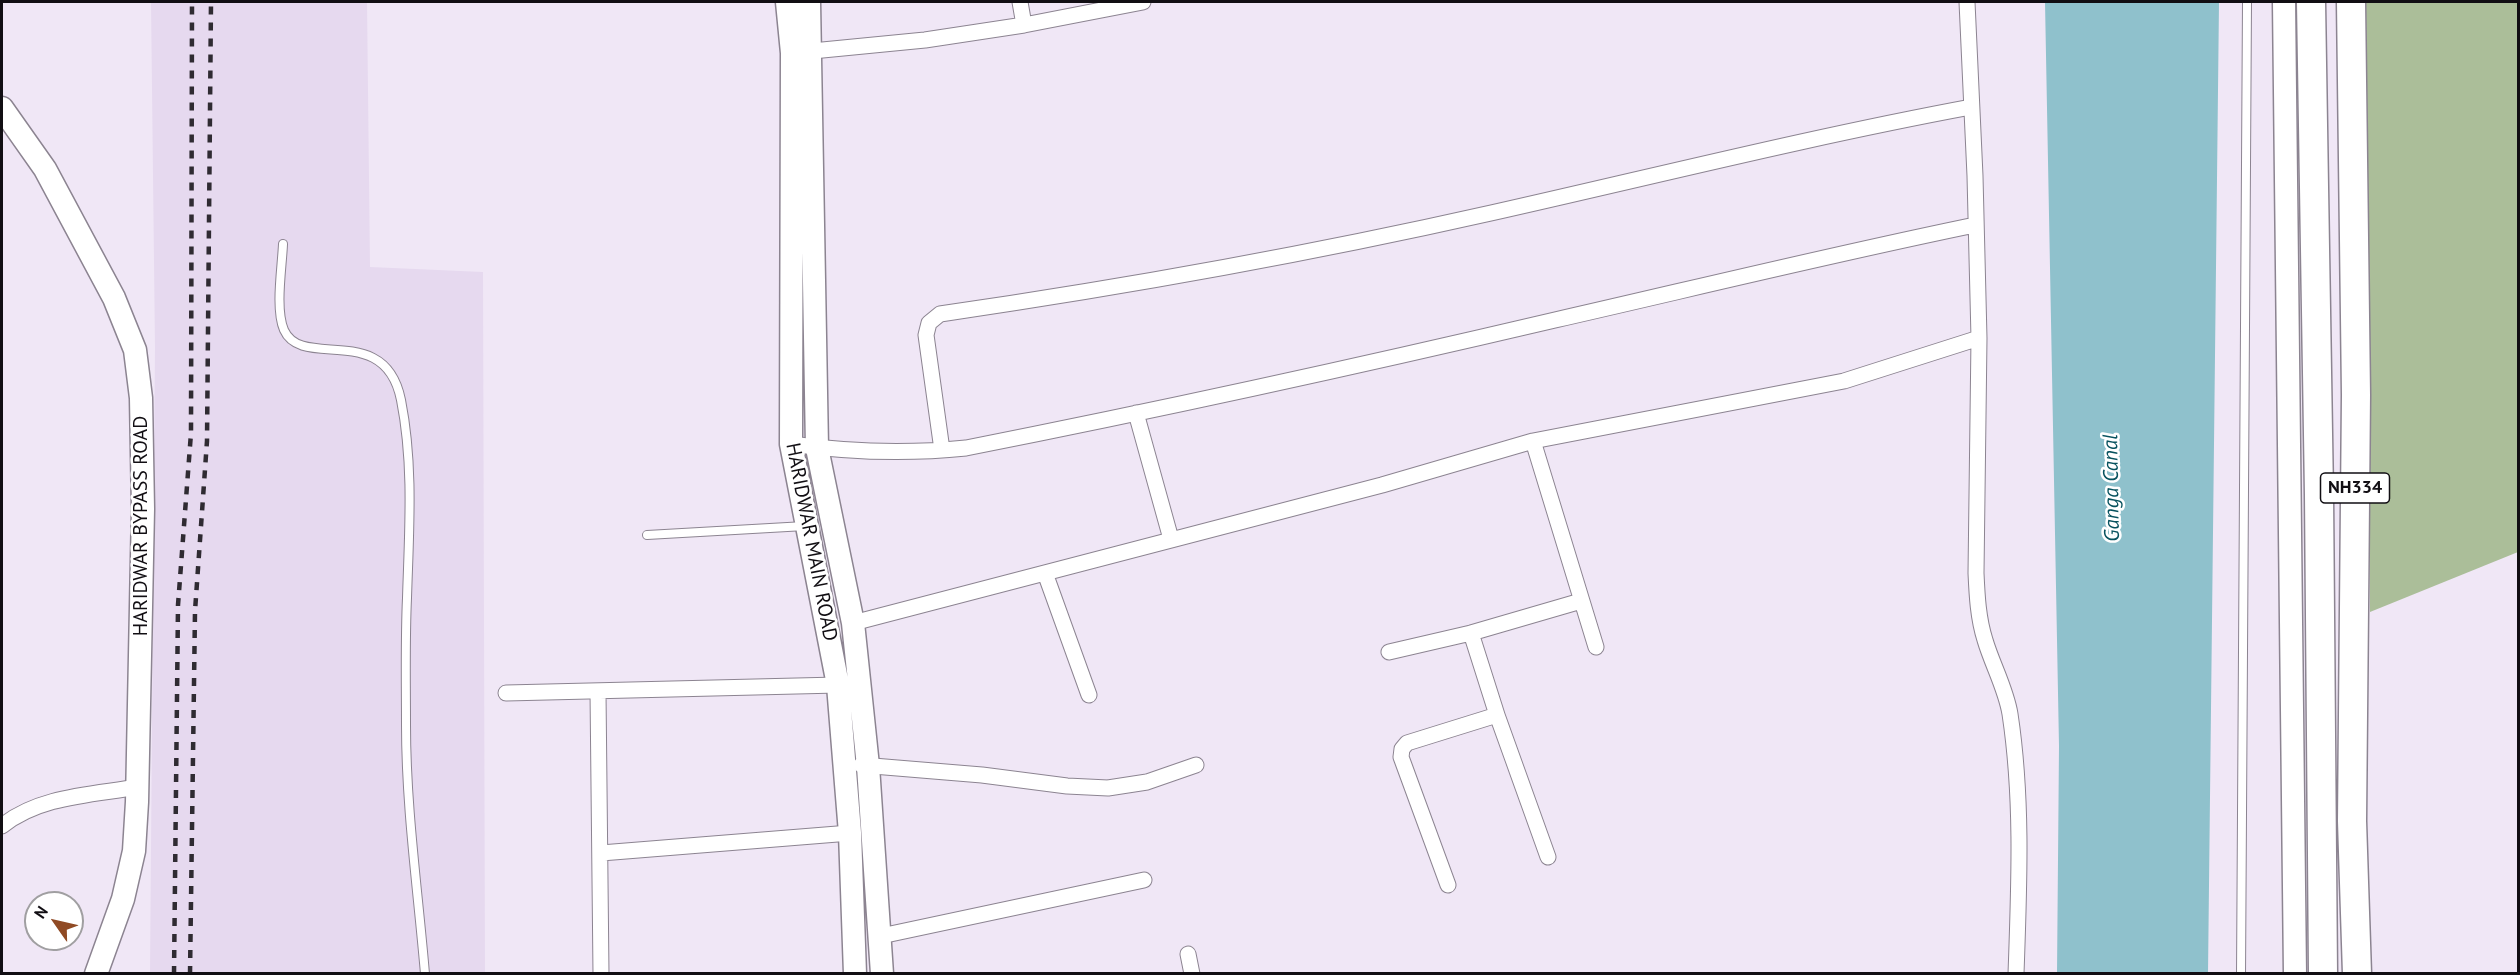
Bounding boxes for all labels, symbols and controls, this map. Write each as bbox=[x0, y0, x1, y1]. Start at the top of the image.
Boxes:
street label: HARIDWAR BYPASS ROAD bbox=[129, 416, 153, 636]
water label: Ganga Canal bbox=[2098, 434, 2126, 542]
street label: HARIDWAR MAIN ROAD bbox=[780, 441, 842, 643]
road number: NH334 bbox=[2320, 473, 2390, 503]
north arrow bbox=[24, 891, 84, 951]
text: N bbox=[30, 902, 52, 922]

